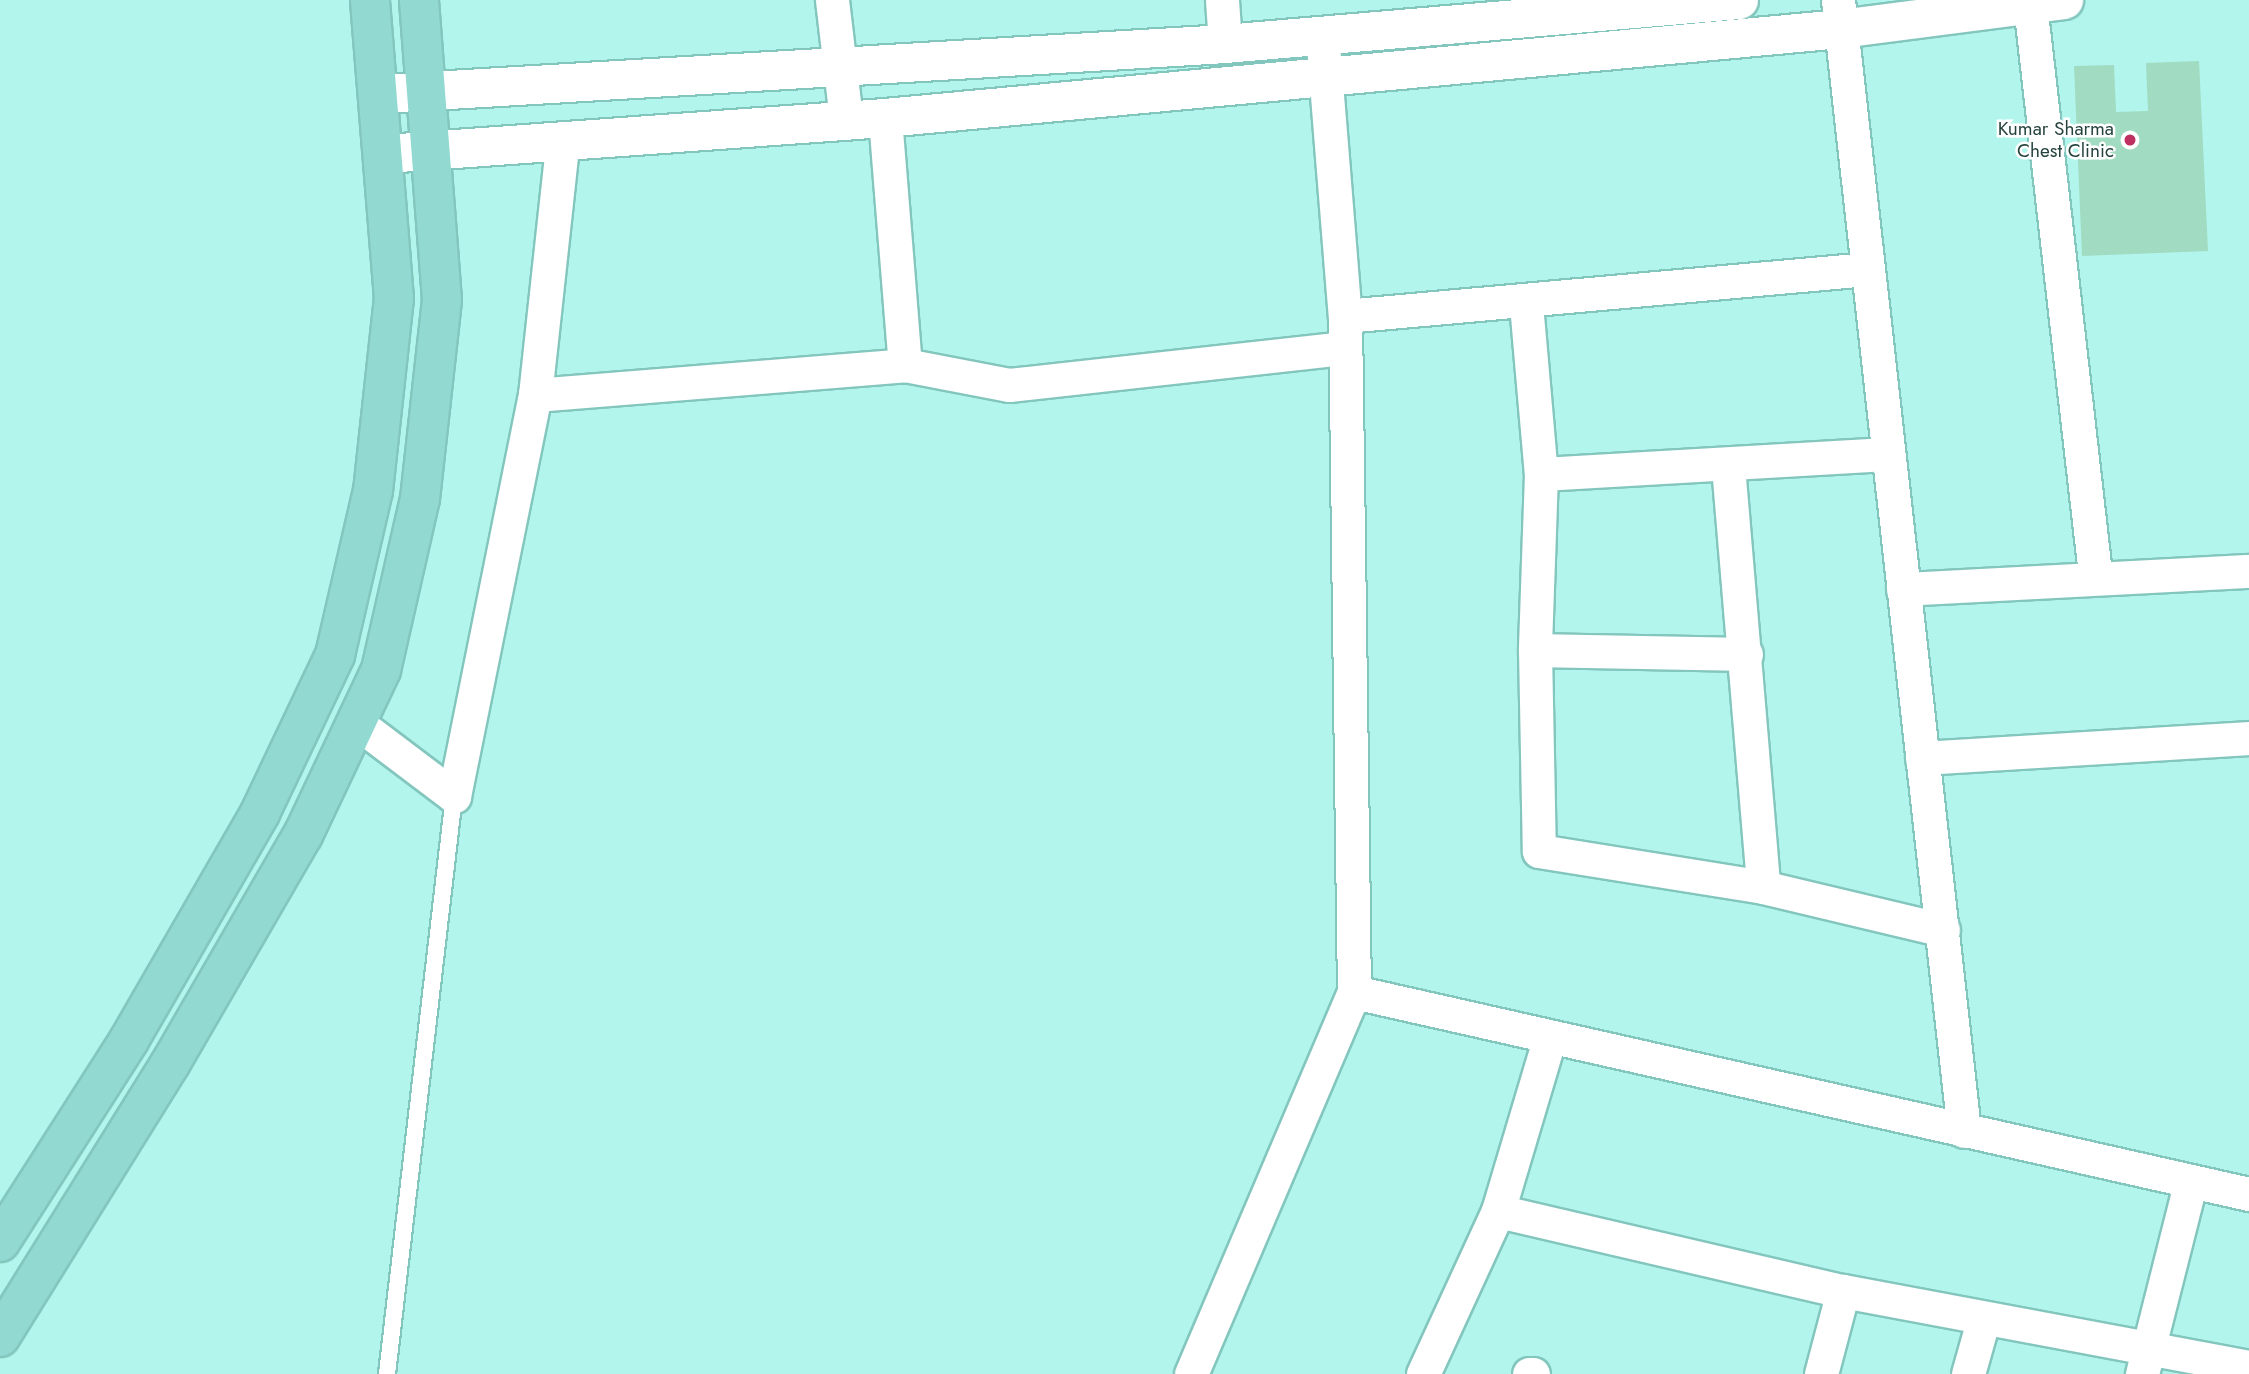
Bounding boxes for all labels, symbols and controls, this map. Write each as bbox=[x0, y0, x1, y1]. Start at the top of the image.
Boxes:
place label: Kumar Sharma Chest Clinic bbox=[1998, 118, 2114, 162]
marker: Kumar Sharma Chest Clinic bbox=[2120, 130, 2140, 150]

